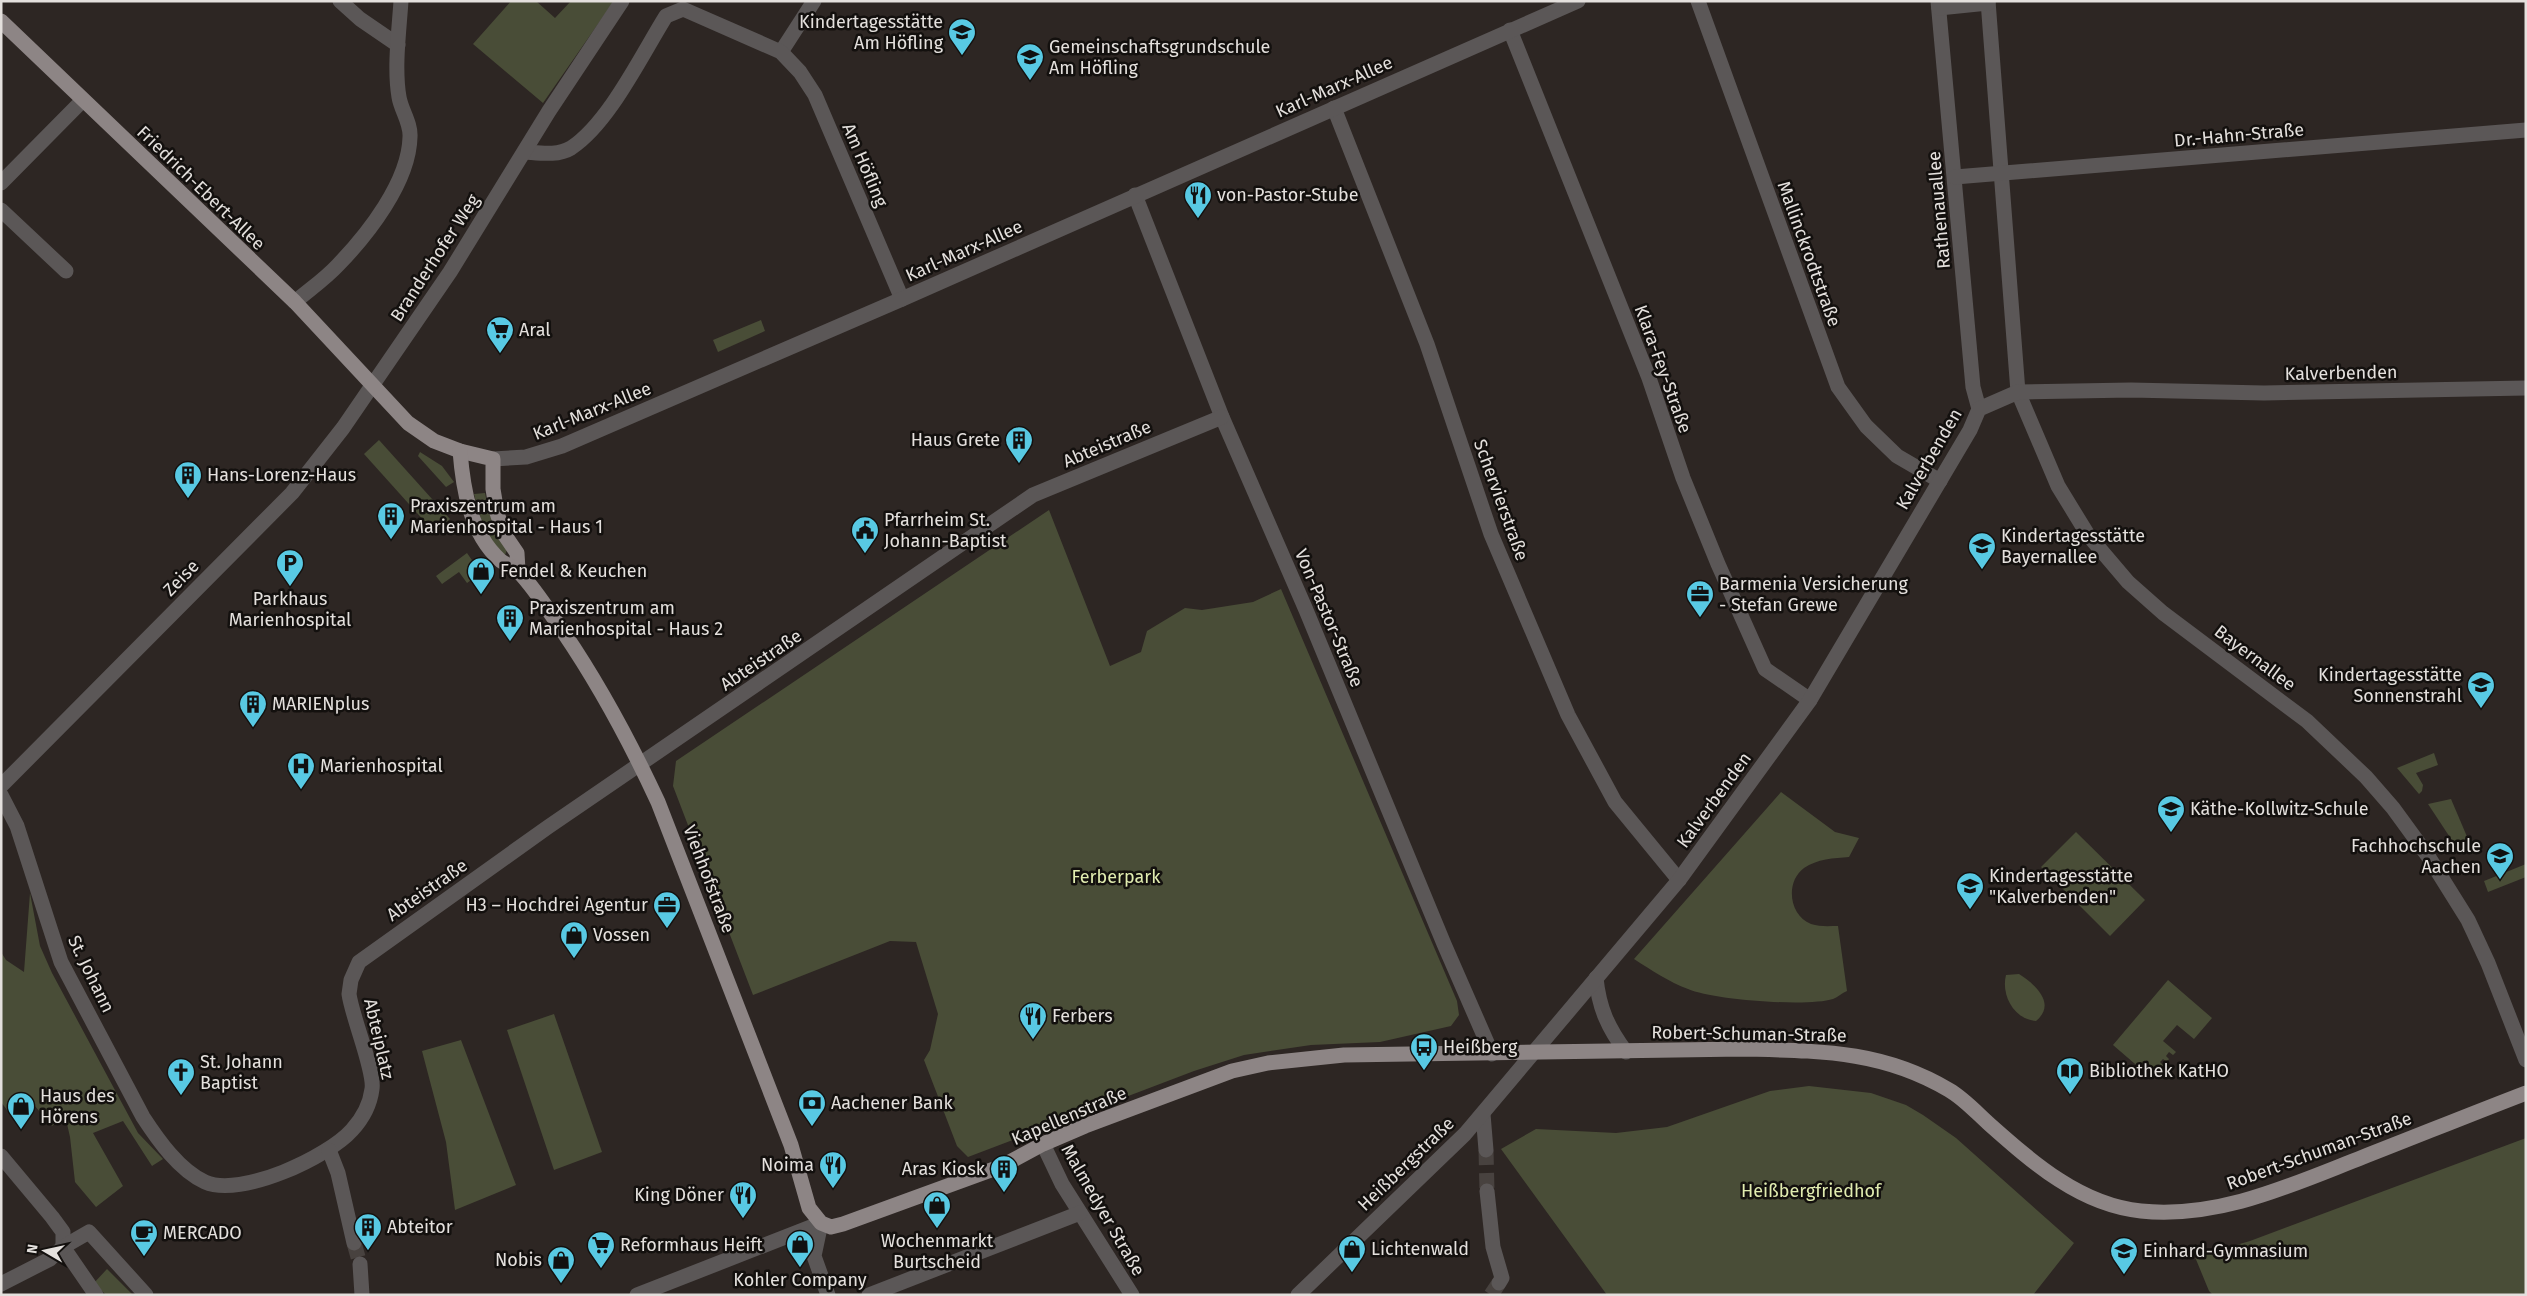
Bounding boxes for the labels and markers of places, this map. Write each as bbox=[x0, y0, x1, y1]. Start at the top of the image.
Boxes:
place label: Kindertagesstätte Am Höfling bbox=[799, 11, 944, 54]
school or university icon: Kindertagesstätte Am Höfling bbox=[947, 17, 977, 56]
place label: Gemeinschaftsgrundschule Am Höfling bbox=[1049, 36, 1270, 79]
school or university icon: Gemeinschaftsgrundschule Am Höfling bbox=[1015, 42, 1045, 81]
restaurant icon: von-Pastor-Stube bbox=[1183, 180, 1213, 219]
place label: von-Pastor-Stube bbox=[1217, 184, 1359, 206]
supermarket icon: Aral bbox=[485, 315, 515, 354]
place label: Aral bbox=[519, 319, 551, 341]
building icon: Haus Grete bbox=[1004, 425, 1034, 464]
place label: Haus Grete bbox=[911, 429, 1000, 451]
building icon: Hans-Lorenz-Haus bbox=[173, 460, 203, 499]
place label: Hans-Lorenz-Haus bbox=[207, 464, 356, 486]
place label: Praxiszentrum am Marienhospital - Haus 1 bbox=[410, 495, 603, 538]
building icon: Praxiszentrum am Marienhospital - Haus 1 bbox=[376, 501, 406, 540]
place label: Pfarrheim St. Johann-Baptist bbox=[884, 509, 1007, 552]
public building icon: Pfarrheim St. Johann-Baptist bbox=[850, 515, 880, 554]
place label: Kindertagesstätte Bayernallee bbox=[2001, 525, 2145, 568]
school or university icon: Kindertagesstätte Bayernallee bbox=[1967, 531, 1997, 570]
parking icon: Parkhaus Marienhospital bbox=[275, 548, 305, 587]
shop icon: Fendel & Keuchen bbox=[466, 556, 496, 595]
place label: Fendel & Keuchen bbox=[500, 560, 647, 582]
place label: Barmenia Versicherung - Stefan Grewe bbox=[1719, 573, 1909, 616]
office icon: Barmenia Versicherung - Stefan Grewe bbox=[1685, 579, 1715, 618]
place label: Parkhaus Marienhospital bbox=[229, 588, 351, 631]
place label: Praxiszentrum am Marienhospital - Haus 2 bbox=[529, 597, 723, 640]
building icon: Praxiszentrum am Marienhospital - Haus 2 bbox=[495, 603, 525, 642]
place label: Kindertagesstätte Sonnenstrahl bbox=[2318, 664, 2462, 707]
school or university icon: Kindertagesstätte Sonnenstrahl bbox=[2466, 670, 2496, 709]
building icon: MARIENplus bbox=[238, 689, 268, 728]
place label: MARIENplus bbox=[272, 693, 369, 715]
hospital icon: Marienhospital bbox=[286, 751, 316, 790]
place label: Marienhospital bbox=[320, 755, 443, 777]
school or university icon: Käthe-Kollwitz-Schule bbox=[2156, 794, 2186, 833]
place label: Käthe-Kollwitz-Schule bbox=[2190, 798, 2368, 820]
place label: Fachhochschule Aachen bbox=[2351, 835, 2481, 878]
school or university icon: Fachhochschule Aachen bbox=[2485, 841, 2515, 880]
place label: Kindertagesstätte "Kalverbenden" bbox=[1989, 865, 2133, 908]
school or university icon: Kindertagesstätte "Kalverbenden" bbox=[1955, 871, 1985, 910]
office icon: H3 – Hochdrei Agentur bbox=[652, 890, 682, 929]
place label: H3 – Hochdrei Agentur bbox=[465, 894, 648, 916]
shop icon: Vossen bbox=[559, 920, 589, 959]
place label: Vossen bbox=[593, 924, 650, 946]
restaurant icon: Ferbers bbox=[1018, 1001, 1048, 1040]
place label: Ferbers bbox=[1052, 1005, 1113, 1027]
bus stop icon: Heißberg bbox=[1409, 1032, 1439, 1071]
place label: Heißberg bbox=[1443, 1036, 1518, 1058]
place label: St. Johann Baptist bbox=[200, 1051, 283, 1094]
library icon: Bibliothek KatHO bbox=[2055, 1056, 2085, 1095]
church icon: St. Johann Baptist bbox=[166, 1057, 196, 1096]
place label: Bibliothek KatHO bbox=[2089, 1060, 2229, 1082]
place label: Haus des Hörens bbox=[40, 1085, 115, 1128]
bank icon: Aachener Bank bbox=[797, 1088, 827, 1127]
shop icon: Haus des Hörens bbox=[6, 1091, 36, 1130]
place label: Aachener Bank bbox=[831, 1092, 953, 1114]
restaurant icon: Noima bbox=[818, 1150, 848, 1189]
place label: Noima bbox=[761, 1154, 814, 1176]
building icon: Aras Kiosk bbox=[989, 1154, 1019, 1193]
place label: Aras Kiosk bbox=[902, 1158, 986, 1180]
restaurant icon: King Döner bbox=[728, 1180, 758, 1219]
place label: King Döner bbox=[634, 1184, 724, 1206]
shop icon: Wochenmarkt Burtscheid bbox=[922, 1190, 952, 1229]
building icon: Abteitor bbox=[353, 1212, 383, 1251]
place label: Abteitor bbox=[387, 1216, 453, 1238]
cafe icon: MERCADO bbox=[129, 1218, 159, 1257]
place label: MERCADO bbox=[163, 1222, 242, 1244]
shop icon: Kohler Company bbox=[785, 1229, 815, 1268]
supermarket icon: Reformhaus Heift bbox=[586, 1230, 616, 1269]
place label: Wochenmarkt Burtscheid bbox=[881, 1230, 994, 1273]
place label: Reformhaus Heift bbox=[620, 1234, 763, 1256]
shop icon: Lichtenwald bbox=[1337, 1234, 1367, 1273]
school or university icon: Einhard-Gymnasium bbox=[2109, 1236, 2139, 1275]
place label: Lichtenwald bbox=[1371, 1238, 1469, 1260]
place label: Einhard-Gymnasium bbox=[2143, 1240, 2308, 1262]
shop icon: Nobis bbox=[546, 1245, 576, 1284]
place label: Nobis bbox=[495, 1249, 542, 1271]
place label: Kohler Company bbox=[733, 1269, 867, 1291]

